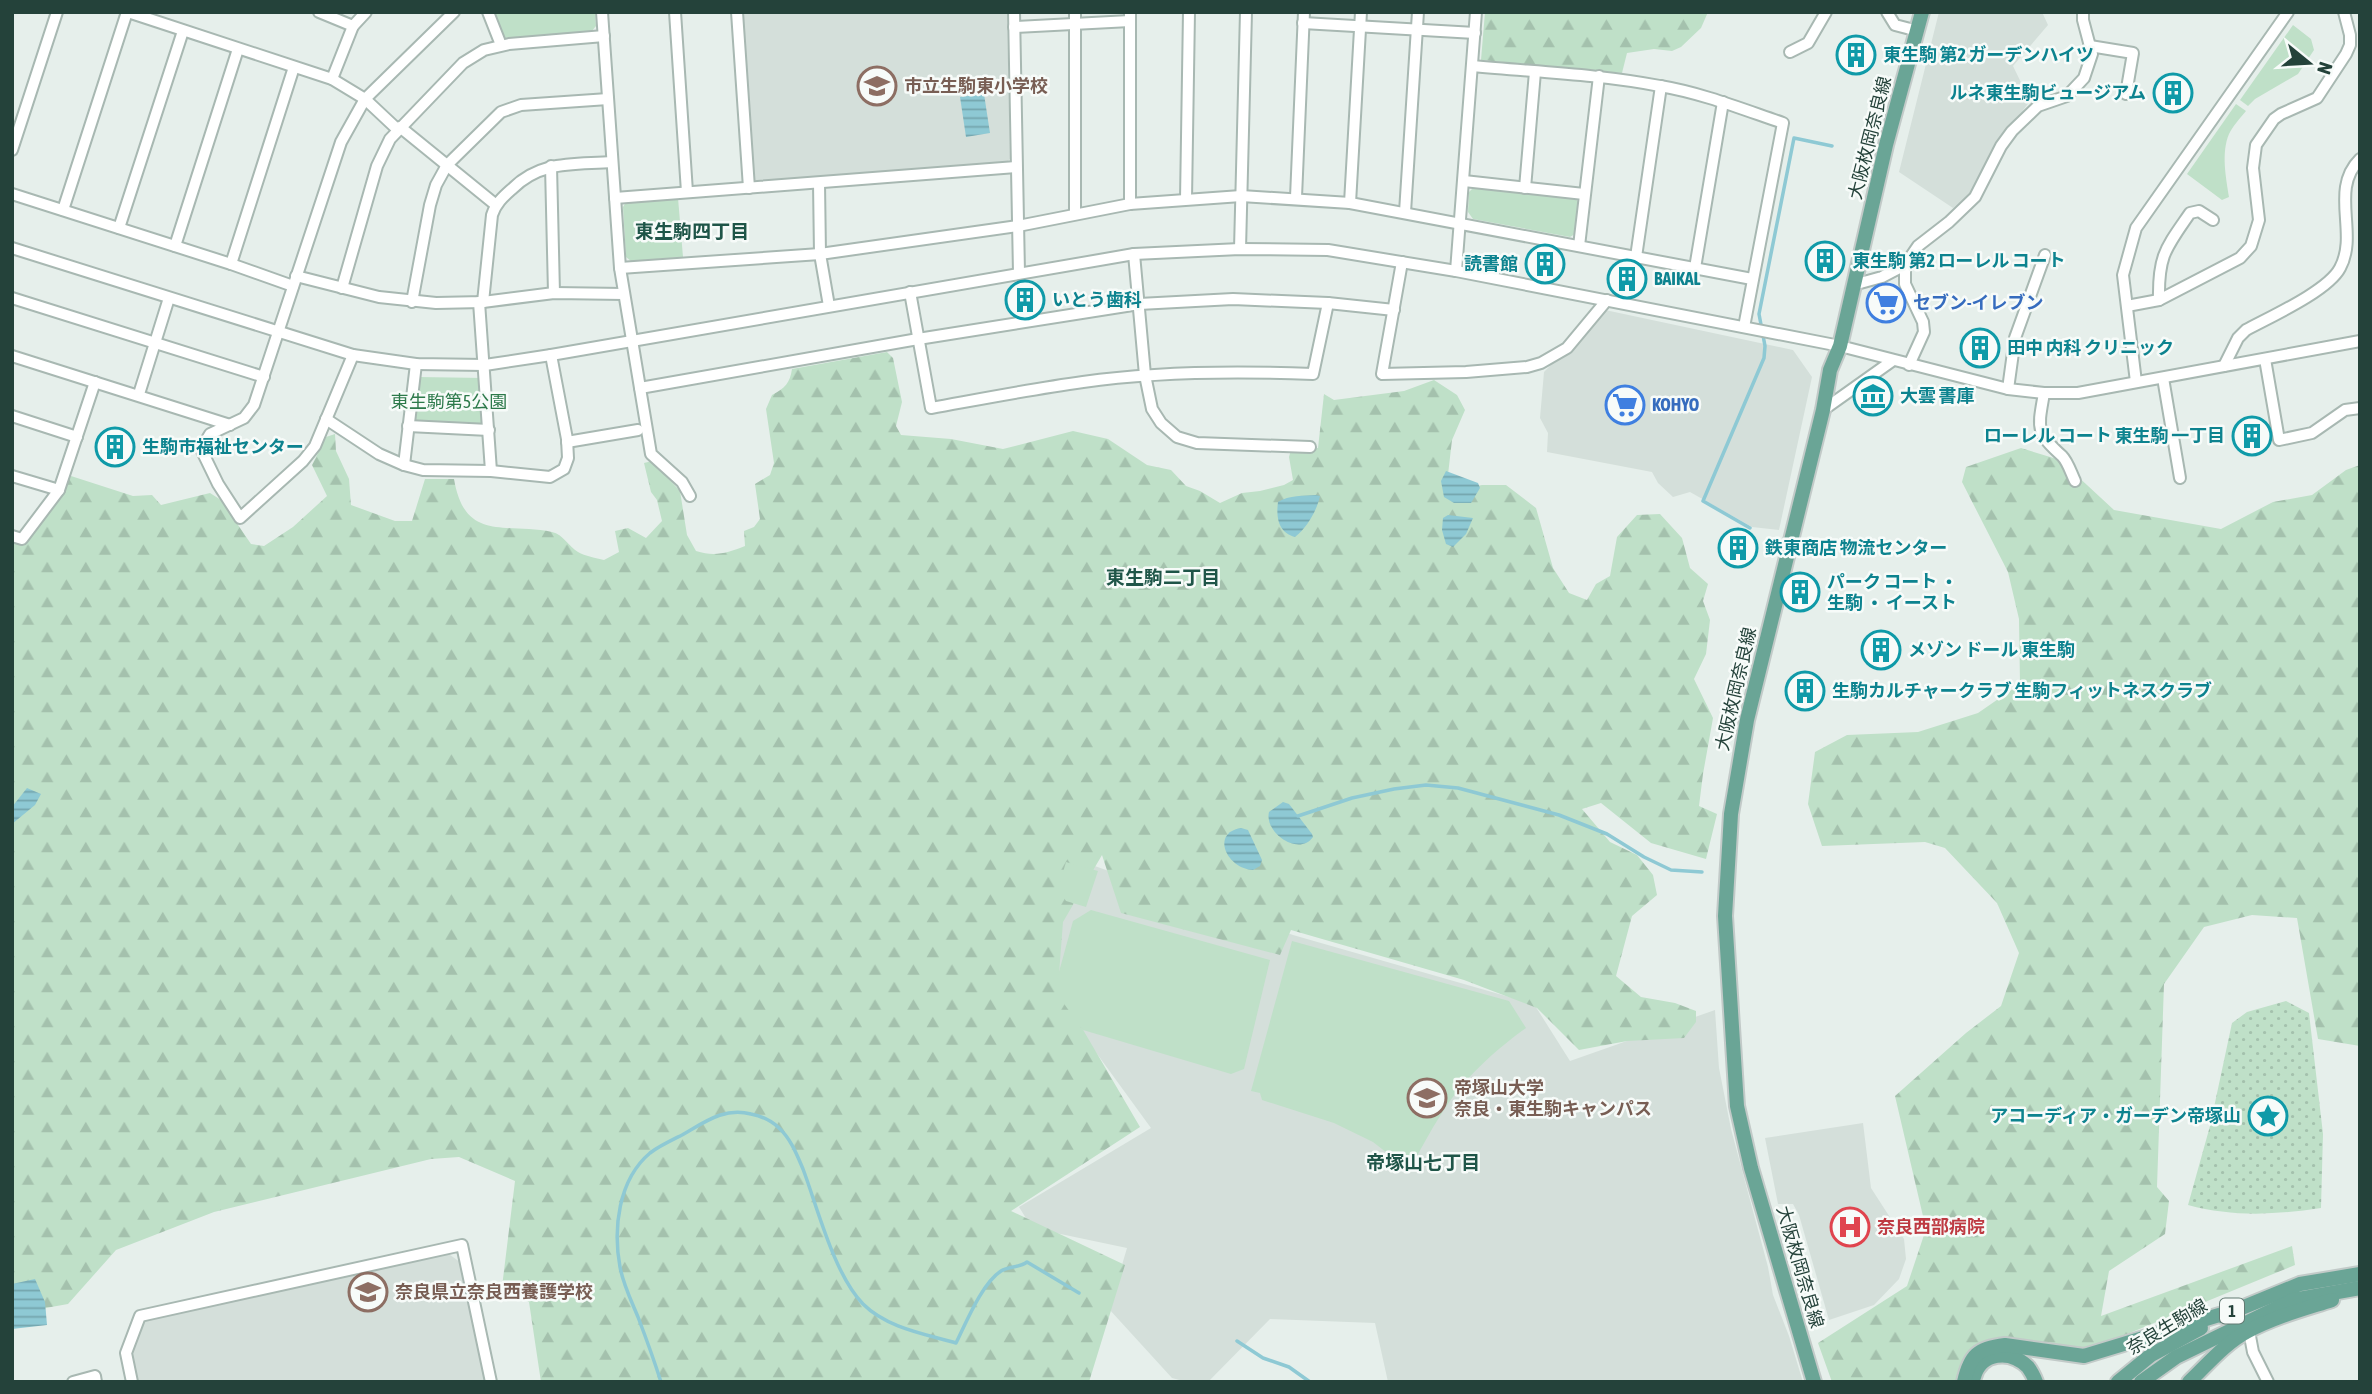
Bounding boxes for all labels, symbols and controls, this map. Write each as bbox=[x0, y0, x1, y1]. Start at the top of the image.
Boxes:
north arrow bbox=[2274, 28, 2344, 98]
building icon: 東生駒 第2 ガーデンハイツ bbox=[1835, 34, 1877, 76]
place label: 東生駒 第2 ガーデンハイツ bbox=[1883, 44, 2094, 65]
text: N bbox=[2313, 60, 2337, 77]
school or university icon: 市立生駒東小学校 bbox=[856, 65, 898, 107]
building icon: ルネ東生駒ビュージアム bbox=[2152, 72, 2194, 114]
street label: 大阪枚岡奈良線 bbox=[1844, 74, 1895, 202]
place label: 市立生駒東小学校 bbox=[904, 75, 1048, 96]
place label: ルネ東生駒ビュージアム bbox=[1950, 82, 2146, 103]
district label: 東生駒四丁目 bbox=[635, 220, 749, 242]
building icon: 東生駒 第2 ローレル コート bbox=[1804, 240, 1846, 282]
building icon: 読書館 bbox=[1524, 243, 1566, 285]
place label: 東生駒 第2 ローレル コート bbox=[1852, 250, 2066, 271]
place label: 読書館 bbox=[1464, 253, 1518, 274]
building icon: BAIKAL bbox=[1606, 258, 1648, 300]
place label: BAIKAL bbox=[1654, 268, 1701, 289]
building icon: いとう歯科 bbox=[1004, 279, 1046, 321]
supermarket icon: セブン-イレブン bbox=[1865, 282, 1907, 324]
place label: いとう歯科 bbox=[1052, 289, 1142, 310]
place label: セブン-イレブン bbox=[1913, 292, 2044, 313]
building icon: 田中 内科 クリニック bbox=[1959, 327, 2001, 369]
place label: 田中 内科 クリニック bbox=[2007, 337, 2174, 358]
museum icon: 大雲 書庫 bbox=[1852, 375, 1894, 417]
supermarket icon: KOHYO bbox=[1604, 384, 1646, 426]
place label: 大雲 書庫 bbox=[1900, 385, 1974, 406]
park label: 東生駒第5公園 bbox=[391, 391, 507, 412]
place label: KOHYO bbox=[1652, 394, 1699, 415]
building icon: ローレル コート 東生駒 一丁目 bbox=[2231, 415, 2273, 457]
place label: ローレル コート 東生駒 一丁目 bbox=[1984, 425, 2225, 446]
building icon: 生駒市福祉センター bbox=[94, 426, 136, 468]
place label: 生駒市福祉センター bbox=[142, 436, 304, 457]
building icon: 鉄東商店 物流センター bbox=[1717, 527, 1759, 569]
place label: 鉄東商店 物流センター bbox=[1764, 537, 1947, 558]
district label: 東生駒二丁目 bbox=[1106, 566, 1220, 588]
building icon: パーク コート ・ 生駒 ・ イースト bbox=[1779, 571, 1821, 613]
place label: パーク コート ・ 生駒 ・ イースト bbox=[1827, 571, 1958, 613]
street label: 大阪枚岡奈良線 bbox=[1711, 625, 1760, 753]
building icon: メゾン ドール 東生駒 bbox=[1860, 629, 1902, 671]
place label: メゾン ドール 東生駒 bbox=[1908, 639, 2075, 660]
building icon: 生駒カルチャークラブ 生駒フィットネスクラブ bbox=[1784, 670, 1826, 712]
place label: 生駒カルチャークラブ 生駒フィットネスクラブ bbox=[1832, 680, 2212, 701]
school or university icon: 帝塚山大学 奈良・東生駒キャンパス bbox=[1406, 1077, 1448, 1119]
place label: 帝塚山大学 奈良・東生駒キャンパス bbox=[1454, 1077, 1652, 1119]
place icon: アコーディア・ガーデン帝塚山 bbox=[2247, 1095, 2289, 1137]
place label: アコーディア・ガーデン帝塚山 bbox=[1990, 1105, 2241, 1126]
district label: 帝塚山七丁目 bbox=[1366, 1151, 1480, 1173]
street label: 大阪枚岡奈良線 bbox=[1773, 1203, 1828, 1330]
hospital icon: 奈良西部病院 bbox=[1829, 1206, 1871, 1248]
place label: 奈良西部病院 bbox=[1877, 1216, 1985, 1237]
school or university icon: 奈良県立奈良西養護学校 bbox=[347, 1271, 389, 1313]
place label: 奈良県立奈良西養護学校 bbox=[395, 1281, 593, 1302]
street label: 奈良生駒線 bbox=[2123, 1294, 2211, 1359]
road number: 1 bbox=[2220, 1298, 2244, 1324]

